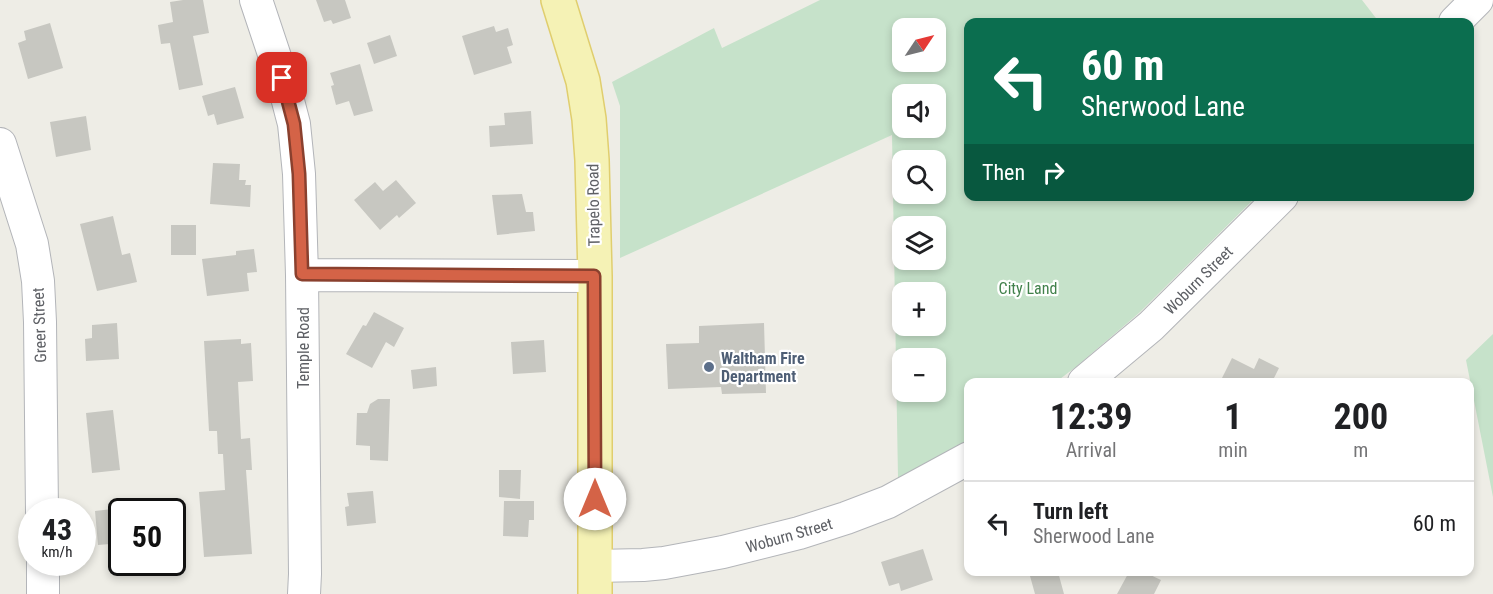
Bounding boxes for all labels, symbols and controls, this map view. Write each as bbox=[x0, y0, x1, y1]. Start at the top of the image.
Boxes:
north arrow bbox=[892, 18, 946, 72]
map controls bbox=[892, 18, 946, 402]
text: 60 m bbox=[1081, 41, 1164, 90]
icon: left bbox=[982, 42, 1060, 120]
pin bbox=[256, 52, 307, 103]
icon: arrive bbox=[265, 61, 298, 94]
button: sound bbox=[892, 84, 946, 138]
text: Sherwood Lane bbox=[1081, 91, 1245, 123]
button: search bbox=[892, 150, 946, 204]
icon: right bbox=[1037, 156, 1070, 189]
text: Then bbox=[982, 160, 1025, 185]
street label: Trapelo Road bbox=[583, 163, 604, 247]
button: layers bbox=[892, 216, 946, 270]
street label: Woburn Street bbox=[1160, 242, 1237, 319]
park label: City Land bbox=[999, 279, 1057, 298]
button: + bbox=[892, 282, 946, 336]
street label: Greer Street bbox=[29, 287, 50, 363]
street label: Temple Road bbox=[294, 307, 313, 389]
button: − bbox=[892, 348, 946, 402]
place label: Waltham Fire Department bbox=[721, 349, 805, 386]
marker: Waltham Fire Department bbox=[702, 360, 716, 374]
text: 12:39 bbox=[1050, 396, 1132, 438]
text: 1 bbox=[1224, 396, 1242, 438]
text: 200 bbox=[1334, 396, 1388, 438]
text: Arrival bbox=[1066, 438, 1117, 462]
text: min bbox=[1218, 438, 1248, 462]
text: m bbox=[1353, 438, 1368, 462]
position arrow bbox=[563, 467, 627, 531]
speed limit sign: 50 bbox=[108, 498, 186, 576]
text: Turn left bbox=[1033, 499, 1108, 524]
icon: left bbox=[982, 507, 1015, 540]
text: 60 m bbox=[1413, 511, 1456, 536]
text: 43 bbox=[42, 512, 72, 547]
street label: Woburn Street bbox=[744, 514, 835, 557]
text: Sherwood Lane bbox=[1033, 524, 1154, 548]
text: km/h bbox=[42, 543, 72, 561]

